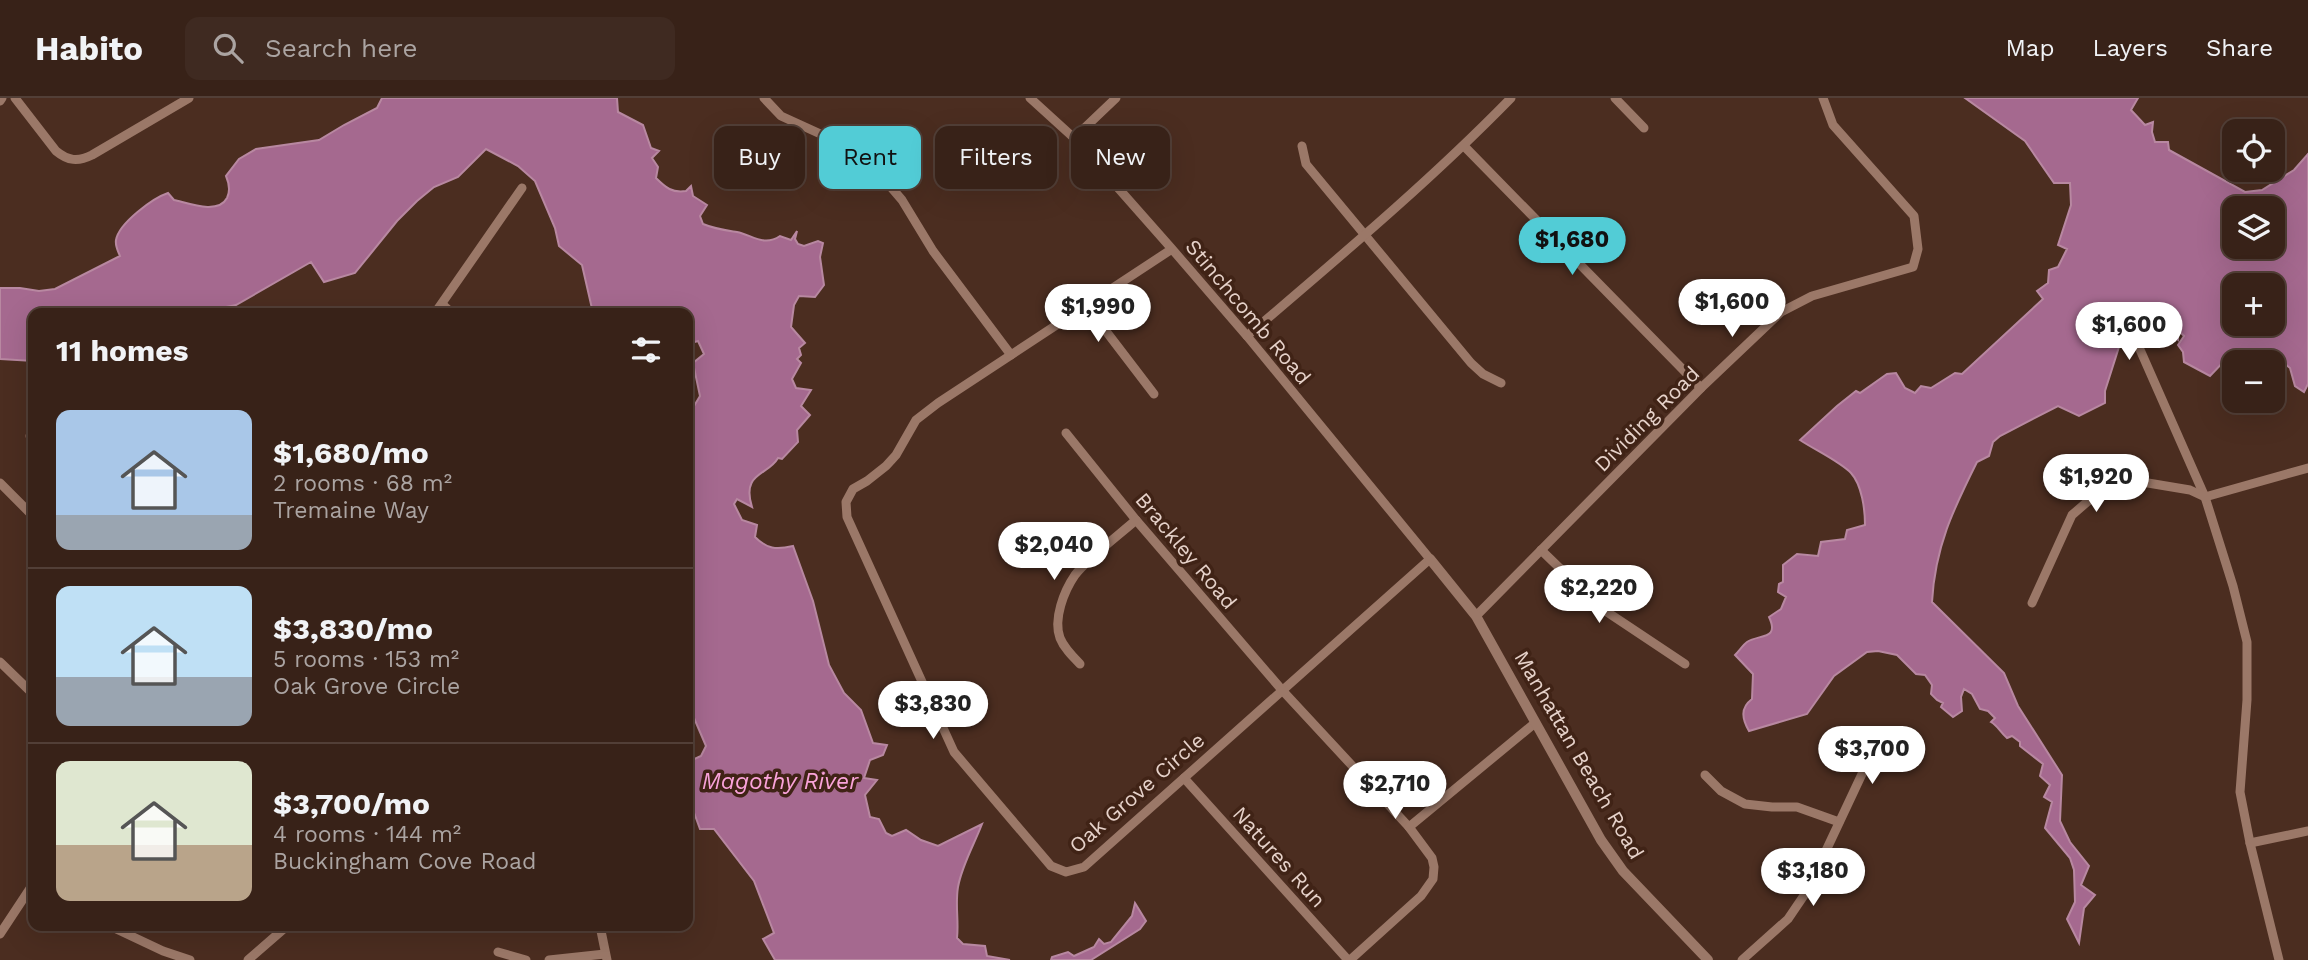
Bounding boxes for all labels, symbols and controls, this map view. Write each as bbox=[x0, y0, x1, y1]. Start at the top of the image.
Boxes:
search box bbox=[185, 17, 675, 80]
text: Habito bbox=[35, 29, 143, 68]
icon: search bbox=[209, 29, 247, 67]
text: Search here bbox=[265, 33, 417, 63]
text: Map bbox=[2006, 34, 2054, 62]
text: Layers bbox=[2092, 34, 2168, 62]
text: Share bbox=[2206, 34, 2273, 62]
map controls bbox=[2222, 119, 2285, 413]
button: locate bbox=[2222, 119, 2285, 182]
chip: Buy bbox=[714, 126, 805, 189]
chip: Rent bbox=[819, 126, 921, 189]
chip: Filters bbox=[935, 126, 1057, 189]
chip: New bbox=[1071, 126, 1170, 189]
button: layers bbox=[2222, 196, 2285, 259]
pin: $1,680 bbox=[1515, 218, 1629, 277]
text: $1,680 bbox=[1535, 226, 1609, 253]
street label: Stinchcomb Road bbox=[1180, 234, 1316, 389]
button: + bbox=[2222, 273, 2285, 336]
pin: $1,600 bbox=[1675, 280, 1789, 339]
pin: $1,990 bbox=[1041, 285, 1155, 344]
text: $1,600 bbox=[1695, 288, 1769, 315]
text: $1,990 bbox=[1061, 293, 1135, 320]
pin: $1,600 bbox=[2072, 302, 2186, 362]
text: $1,600 bbox=[2092, 311, 2166, 338]
icon: filters bbox=[627, 331, 665, 369]
text: 11 homes bbox=[56, 333, 189, 368]
button: − bbox=[2222, 350, 2285, 413]
street label: Dividing Road bbox=[1589, 361, 1704, 476]
text: $1,680/mo bbox=[273, 435, 429, 470]
icon: home bbox=[112, 438, 196, 522]
pin: $1,920 bbox=[2039, 454, 2153, 514]
text: $1,920 bbox=[2059, 463, 2133, 490]
text: 2 rooms · 68 m² bbox=[273, 470, 452, 497]
street label: Brackley Road bbox=[1130, 487, 1242, 614]
text: Tremaine Way bbox=[273, 497, 429, 524]
pin: $2,040 bbox=[997, 522, 1111, 582]
text: $2,040 bbox=[1014, 531, 1094, 558]
pin: $2,220 bbox=[1542, 566, 1656, 625]
text: $2,220 bbox=[1560, 574, 1638, 601]
text: $3,830/mo bbox=[273, 611, 433, 646]
icon: home bbox=[112, 614, 196, 698]
text: 5 rooms · 153 m² bbox=[273, 646, 459, 673]
street label: Manhattan Beach Road bbox=[1510, 646, 1649, 863]
text: Oak Grove Circle bbox=[273, 673, 460, 700]
pin: $3,830 bbox=[876, 682, 990, 741]
text: $3,830 bbox=[894, 690, 972, 717]
pin: $3,700 bbox=[1815, 726, 1929, 786]
street label: Oak Grove Circle bbox=[1064, 727, 1209, 858]
text: $3,700 bbox=[1834, 735, 1910, 762]
pin: $2,710 bbox=[1338, 762, 1452, 821]
water label: Magothy River bbox=[702, 768, 859, 795]
text: $2,710 bbox=[1359, 770, 1431, 797]
text: $3,700/mo bbox=[273, 786, 430, 821]
icon: home bbox=[112, 789, 196, 873]
street label: Natures Run bbox=[1228, 801, 1331, 912]
text: 4 rooms · 144 m² bbox=[273, 821, 461, 848]
text: Buckingham Cove Road bbox=[273, 848, 537, 875]
pin: $3,180 bbox=[1756, 848, 1870, 908]
text: $3,180 bbox=[1777, 857, 1849, 884]

